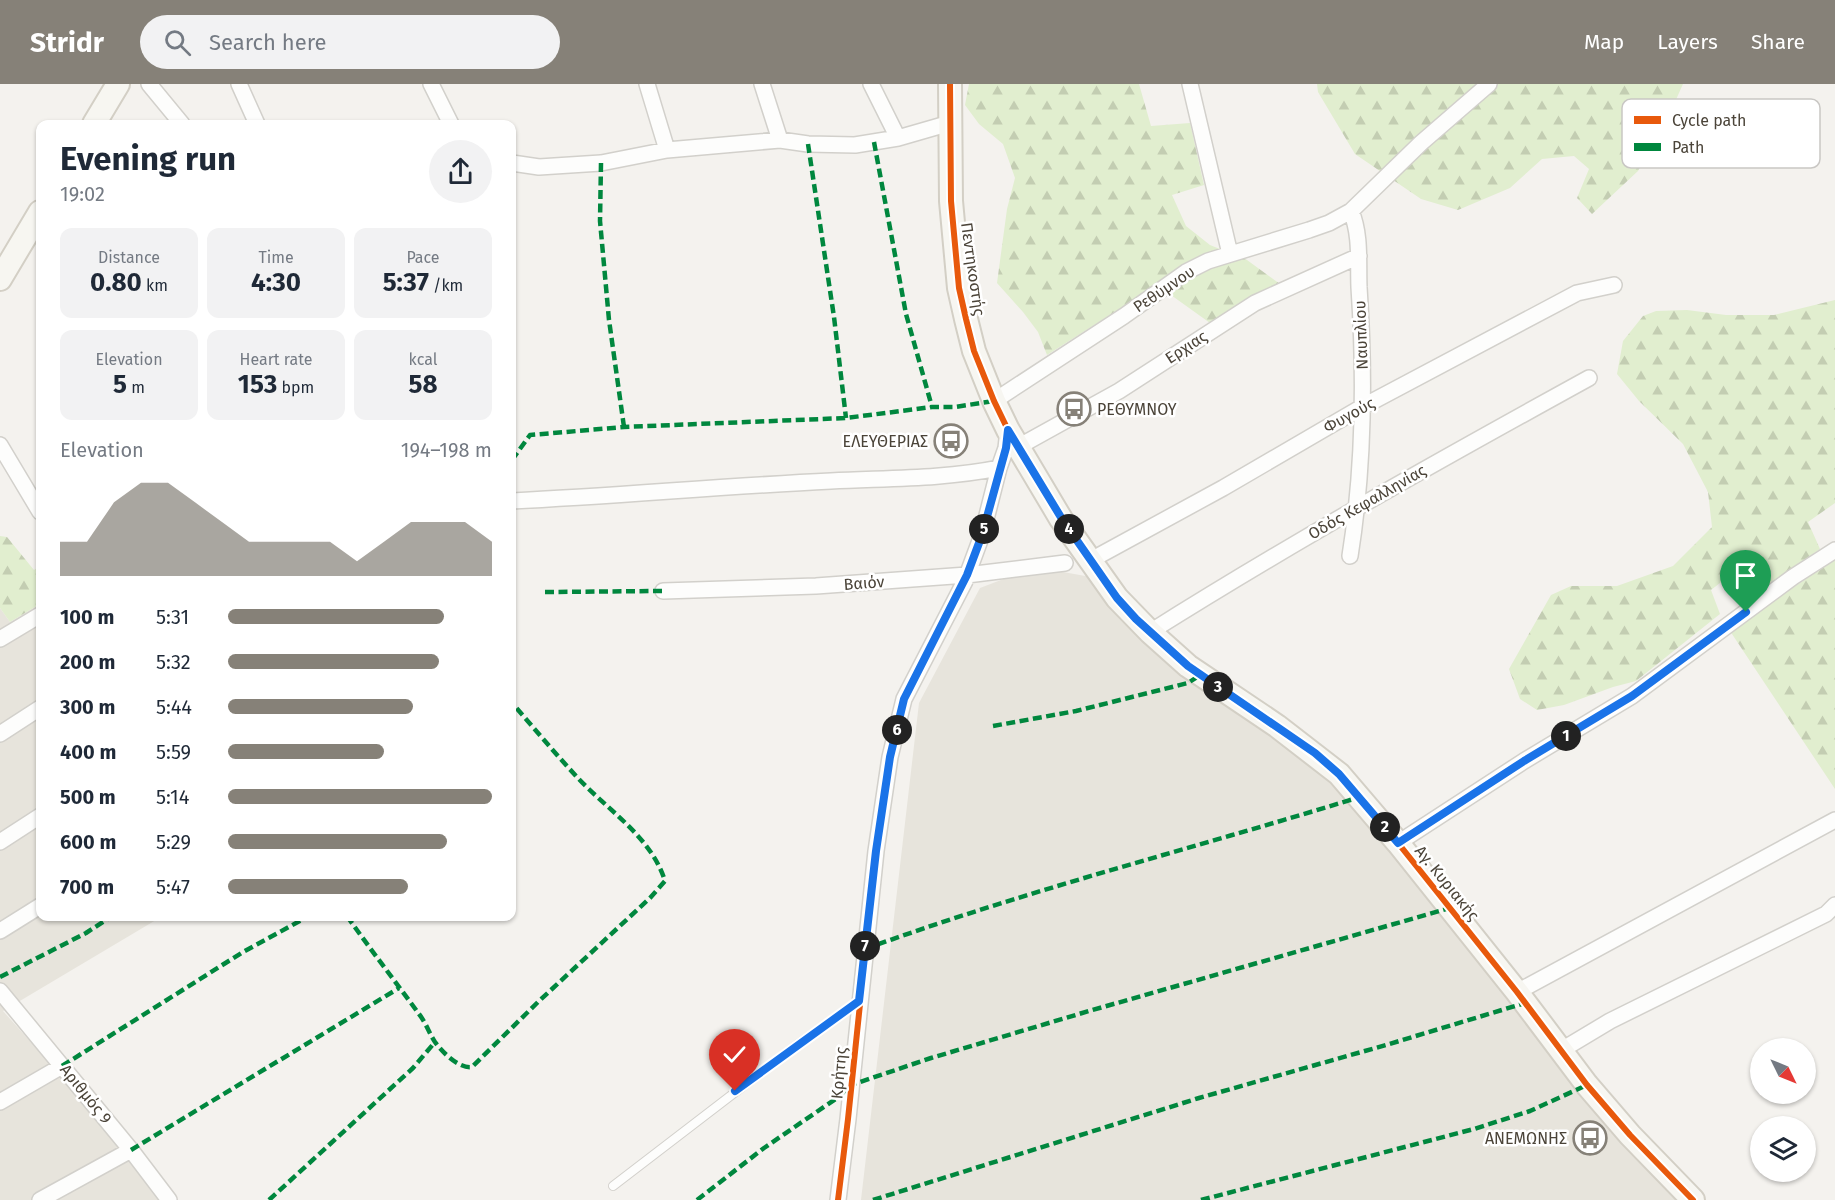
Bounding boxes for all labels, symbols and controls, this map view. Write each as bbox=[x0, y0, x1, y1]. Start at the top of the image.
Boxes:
search box bbox=[140, 15, 560, 69]
text: Stridr bbox=[30, 26, 104, 59]
icon: search bbox=[161, 26, 194, 59]
text: Search here bbox=[209, 29, 327, 56]
text: Map bbox=[1584, 29, 1624, 55]
text: Layers bbox=[1657, 29, 1718, 55]
text: Share bbox=[1751, 29, 1805, 55]
legend bbox=[1622, 99, 1820, 168]
text: Cycle path bbox=[1672, 111, 1746, 130]
text: Path bbox=[1672, 138, 1704, 157]
text: Evening run bbox=[60, 139, 236, 179]
button: share bbox=[429, 140, 492, 203]
text: 19:02 bbox=[60, 182, 105, 206]
street label: Πεντηκοστής bbox=[957, 221, 989, 317]
text: Distance bbox=[98, 248, 160, 267]
text: Time bbox=[258, 248, 294, 267]
text: Pace bbox=[406, 248, 440, 267]
street label: Ρεθύμνου bbox=[1130, 262, 1198, 316]
text: 0.80 bbox=[90, 267, 142, 298]
text: 4:30 bbox=[251, 267, 301, 298]
text: 5:37 bbox=[383, 267, 429, 298]
text: km bbox=[142, 276, 168, 295]
text: /km bbox=[429, 276, 463, 295]
street label: Ναυπλίου bbox=[1350, 300, 1372, 370]
street label: Ερχιας bbox=[1161, 326, 1211, 368]
text: Elevation bbox=[95, 350, 163, 369]
text: Heart rate bbox=[240, 350, 312, 369]
text: kcal bbox=[409, 350, 437, 369]
text: 5 bbox=[113, 369, 127, 400]
text: 153 bbox=[238, 369, 277, 400]
text: 58 bbox=[408, 369, 438, 400]
text: m bbox=[127, 378, 145, 397]
text: bpm bbox=[277, 378, 314, 397]
bus stop icon: ΡΕΘΥΜΝΟΥ bbox=[1056, 391, 1092, 427]
street label: Φυγούς bbox=[1320, 393, 1378, 437]
place label: ΡΕΘΥΜΝΟΥ bbox=[1097, 400, 1177, 419]
bus stop icon: ΕΛΕΥΘΕΡΙΑΣ bbox=[933, 423, 969, 459]
place label: ΕΛΕΥΘΕΡΙΑΣ bbox=[843, 432, 928, 451]
text: Elevation bbox=[60, 438, 144, 462]
text: 194–198 m bbox=[401, 438, 492, 462]
street label: Οδός Κεφαλληνίας bbox=[1305, 460, 1430, 543]
pin: 5 bbox=[969, 514, 999, 544]
pin: 4 bbox=[1054, 514, 1084, 544]
text: 5 bbox=[980, 519, 988, 538]
text: 4 bbox=[1064, 519, 1074, 538]
pin bbox=[1720, 550, 1771, 612]
icon: arrive bbox=[1729, 559, 1762, 592]
street label: Βαιόν bbox=[843, 572, 885, 594]
text: 100 m bbox=[60, 605, 114, 629]
text: 5:31 bbox=[156, 605, 189, 629]
text: 200 m bbox=[60, 650, 115, 674]
text: 5:32 bbox=[156, 650, 191, 674]
pin: 3 bbox=[1203, 672, 1233, 702]
text: 3 bbox=[1214, 677, 1222, 696]
text: 300 m bbox=[60, 695, 115, 719]
text: 5:44 bbox=[156, 695, 192, 719]
pin: 6 bbox=[882, 715, 912, 745]
text: 6 bbox=[892, 720, 902, 739]
pin: 1 bbox=[1551, 721, 1581, 751]
text: 1 bbox=[1562, 726, 1570, 745]
text: 400 m bbox=[60, 740, 116, 764]
text: 5:59 bbox=[156, 740, 191, 764]
text: 500 m bbox=[60, 785, 116, 809]
text: 5:14 bbox=[156, 785, 189, 809]
pin: 2 bbox=[1370, 812, 1400, 842]
text: 2 bbox=[1381, 817, 1389, 836]
text: 600 m bbox=[60, 830, 116, 854]
text: 5:29 bbox=[156, 830, 191, 854]
street label: Αγ. Κυριακής bbox=[1411, 842, 1483, 925]
text: 700 m bbox=[60, 875, 114, 899]
text: 5:47 bbox=[156, 875, 190, 899]
pin: 7 bbox=[850, 931, 880, 961]
text: 7 bbox=[861, 936, 869, 955]
pin bbox=[709, 1029, 760, 1091]
icon: check bbox=[718, 1038, 751, 1071]
north arrow bbox=[1750, 1038, 1816, 1104]
map controls bbox=[1750, 1038, 1816, 1182]
street label: Κρήτης bbox=[827, 1046, 851, 1100]
street label: Αριθμός 9 bbox=[56, 1060, 116, 1128]
button: layers bbox=[1750, 1116, 1816, 1182]
bus stop icon: ΑΝΕΜΩΝΗΣ bbox=[1572, 1120, 1608, 1156]
place label: ΑΝΕΜΩΝΗΣ bbox=[1485, 1129, 1567, 1148]

